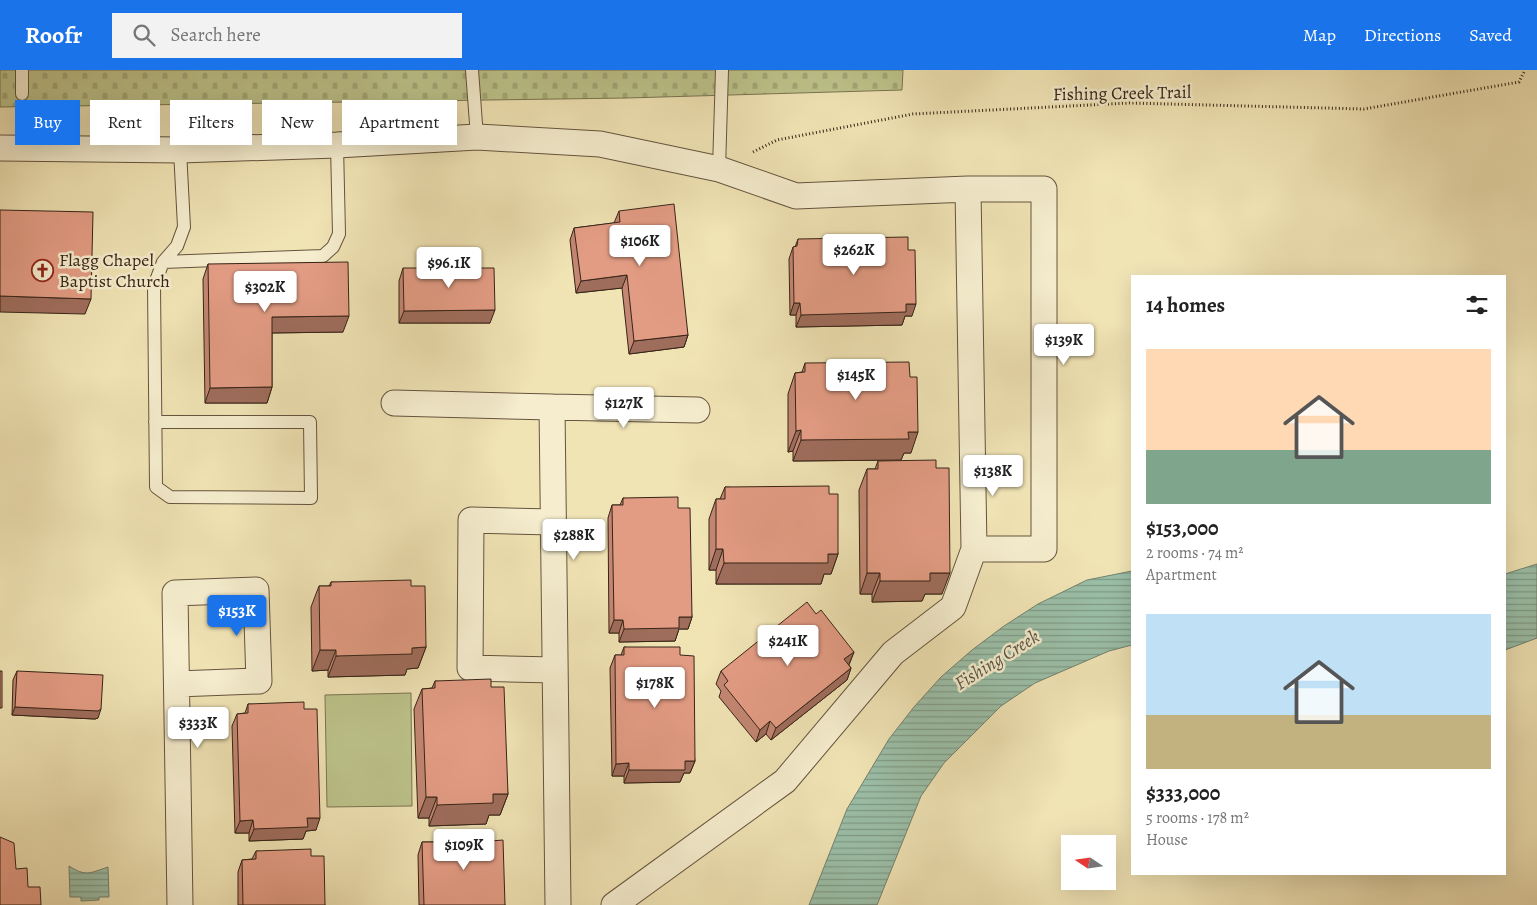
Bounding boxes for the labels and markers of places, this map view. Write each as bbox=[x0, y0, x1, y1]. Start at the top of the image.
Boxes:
pin: $106K bbox=[605, 224, 675, 267]
pin: $262K bbox=[819, 234, 889, 276]
pin: $96.1K bbox=[408, 246, 490, 289]
place label: Flagg Chapel Baptist Church bbox=[59, 248, 170, 293]
church icon: Flagg Chapel Baptist Church bbox=[31, 258, 55, 282]
pin: $302K bbox=[230, 270, 300, 313]
pin: $139K bbox=[1029, 324, 1099, 366]
pin: $145K bbox=[821, 358, 891, 401]
pin: $127K bbox=[589, 386, 659, 429]
pin: $138K bbox=[958, 454, 1028, 497]
pin: $288K bbox=[539, 518, 609, 561]
pin: $153K bbox=[202, 594, 272, 637]
pin: $241K bbox=[753, 624, 823, 667]
pin: $178K bbox=[620, 666, 690, 709]
pin: $333K bbox=[163, 706, 233, 749]
pin: $109K bbox=[429, 828, 499, 871]

